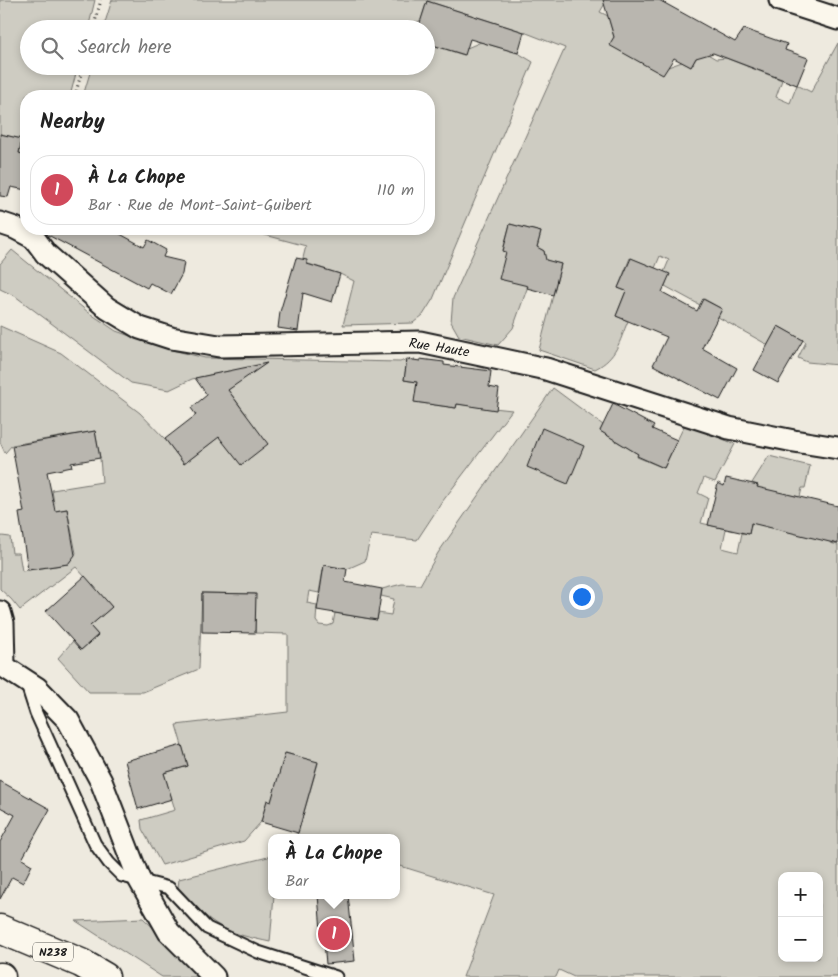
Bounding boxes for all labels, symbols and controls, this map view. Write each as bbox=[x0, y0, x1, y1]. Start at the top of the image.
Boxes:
search box bbox=[20, 20, 435, 75]
text: Search here bbox=[78, 33, 172, 63]
icon: search bbox=[38, 34, 66, 62]
text: Nearby bbox=[40, 106, 105, 139]
text: À La Chope bbox=[88, 163, 185, 193]
text: 1 bbox=[55, 178, 59, 203]
text: 110 m bbox=[377, 178, 414, 203]
text: Bar · Rue de Mont-Saint-Guibert bbox=[88, 193, 312, 218]
street label: Rue Haute bbox=[407, 332, 472, 364]
your location bbox=[569, 584, 595, 610]
popup bbox=[268, 834, 400, 899]
text: À La Chope bbox=[285, 839, 383, 869]
text: Bar bbox=[285, 869, 308, 894]
map controls bbox=[778, 872, 823, 962]
button: + bbox=[778, 872, 823, 917]
pin: 1 bbox=[318, 915, 350, 953]
button: − bbox=[778, 917, 823, 962]
road number: N238 bbox=[33, 942, 73, 962]

